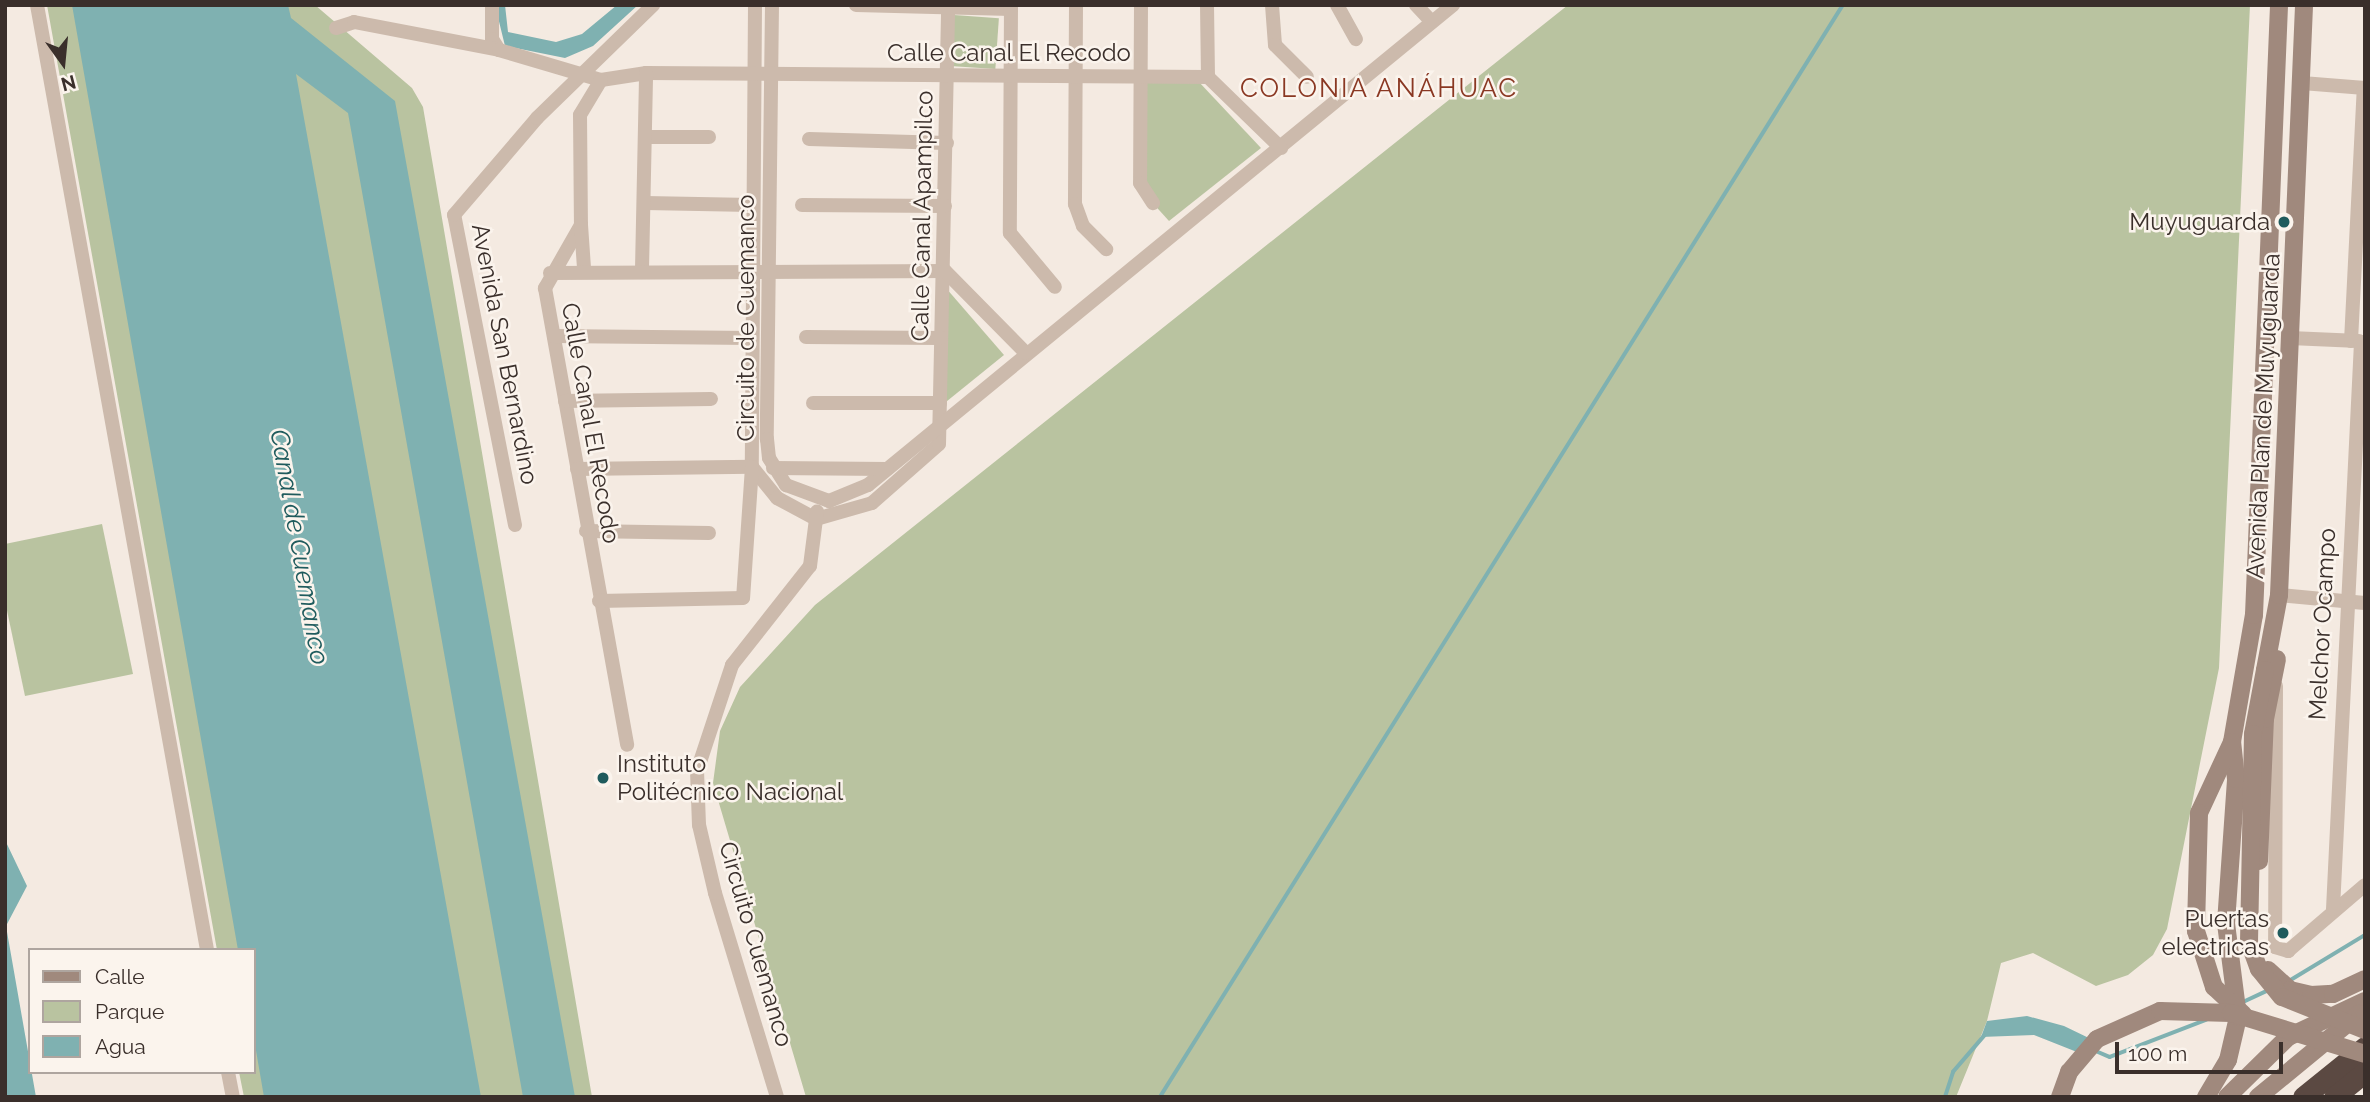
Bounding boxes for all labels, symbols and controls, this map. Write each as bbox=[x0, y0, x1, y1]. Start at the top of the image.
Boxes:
north arrow bbox=[28, 28, 98, 98]
street label: Calle Canal El Recodo bbox=[886, 39, 1132, 67]
text: N bbox=[59, 71, 78, 96]
district label: COLONIA ANÁHUAC bbox=[1241, 73, 1517, 105]
street label: Calle Canal Apampilco bbox=[905, 90, 939, 342]
street label: Circuito de Cuemanco bbox=[732, 194, 760, 442]
place label: Muyuguarda bbox=[2129, 208, 2270, 236]
marker: Muyuguarda bbox=[2276, 214, 2292, 230]
street label: Avenida San Bernardino bbox=[466, 221, 544, 487]
street label: Avenida Plan de Muyuguarda bbox=[2240, 253, 2286, 579]
street label: Calle Canal El Recodo bbox=[556, 300, 626, 546]
water label: Canal de Cuemanco bbox=[263, 427, 335, 667]
street label: Melchor Ocampo bbox=[2303, 527, 2341, 721]
place label: Instituto Politécnico Nacional bbox=[617, 750, 843, 806]
marker: Instituto Politécnico Nacional bbox=[595, 770, 611, 786]
street label: Circuito Cuemanco bbox=[713, 838, 799, 1050]
place label: Puertas electricas bbox=[2162, 905, 2269, 961]
marker: Puertas electricas bbox=[2275, 925, 2291, 941]
legend bbox=[28, 948, 256, 1074]
text: Calle bbox=[95, 964, 145, 989]
text: Parque bbox=[95, 999, 164, 1024]
scale bar bbox=[2118, 1028, 2286, 1072]
text: Agua bbox=[95, 1034, 146, 1059]
text: 100 m bbox=[2128, 1041, 2187, 1066]

